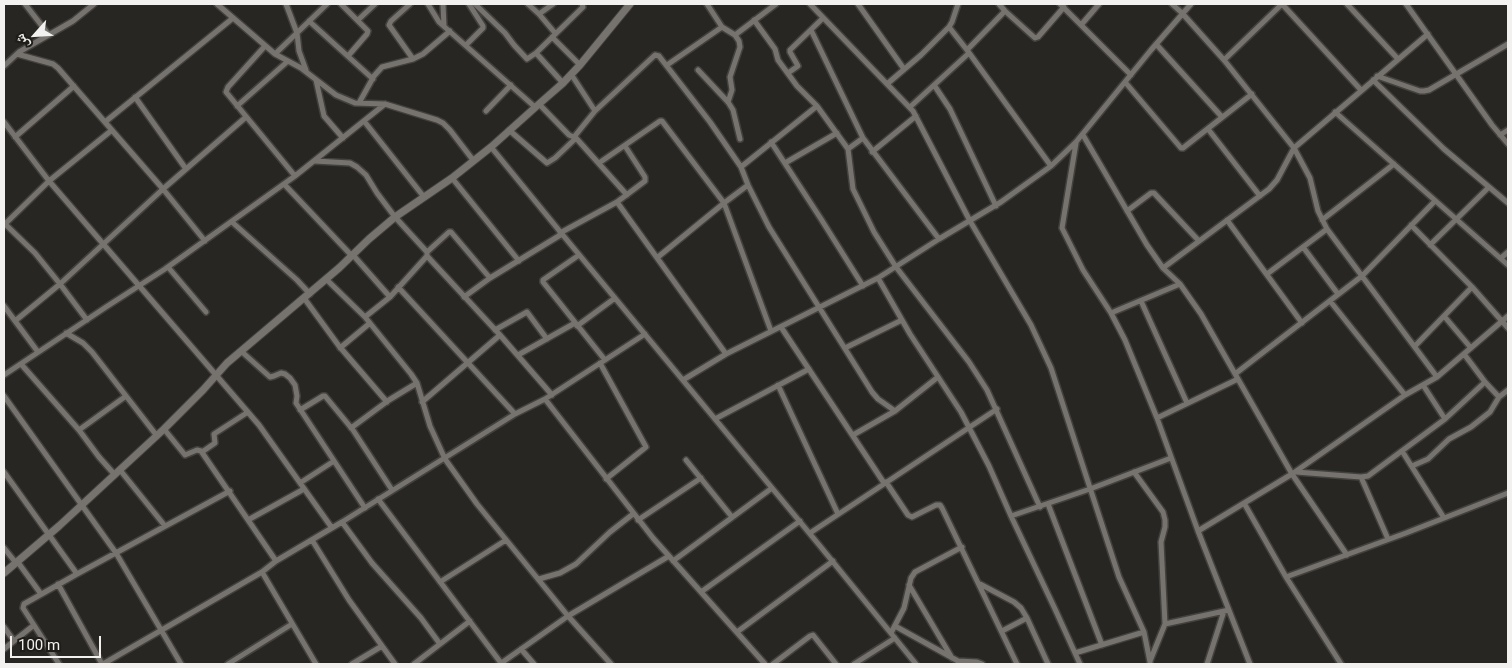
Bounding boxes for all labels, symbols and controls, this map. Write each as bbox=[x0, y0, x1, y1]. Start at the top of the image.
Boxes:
north arrow bbox=[10, 10, 60, 60]
text: ش bbox=[11, 31, 32, 52]
scale bar bbox=[12, 626, 104, 658]
text: 100 m bbox=[18, 636, 60, 654]

